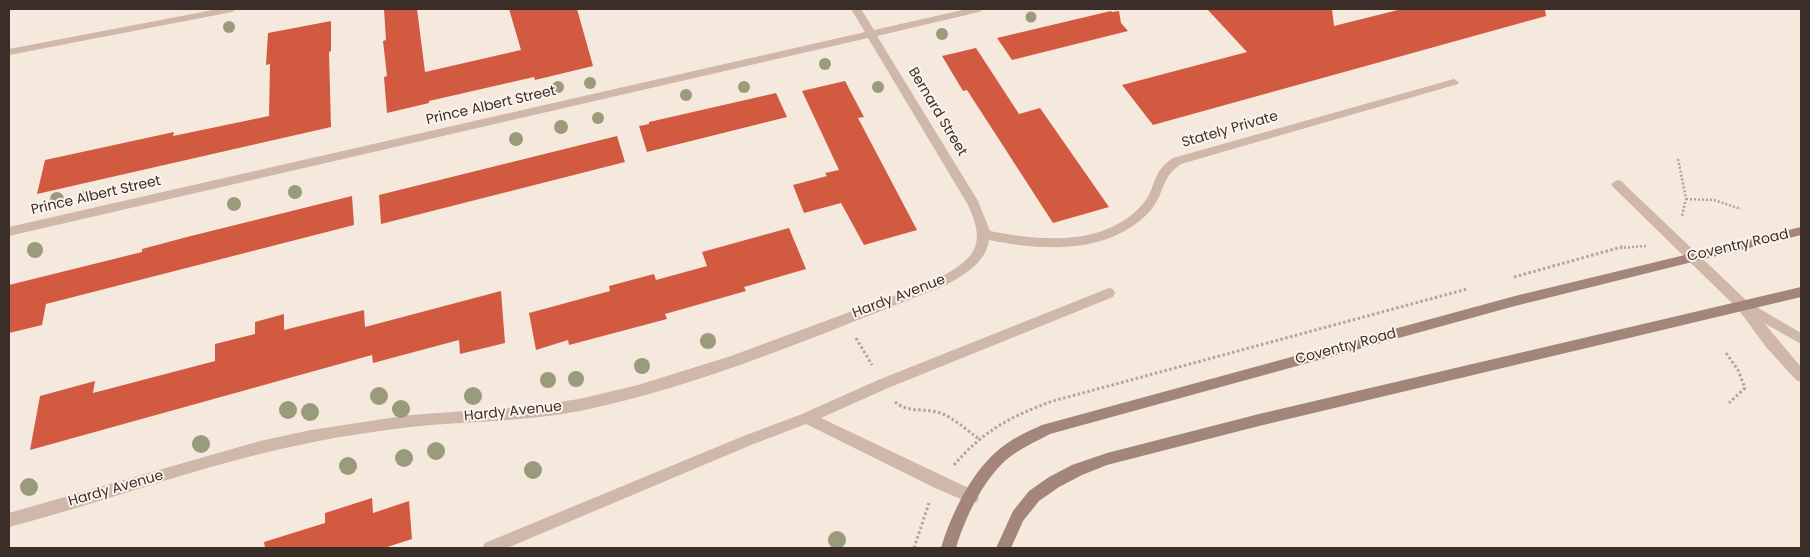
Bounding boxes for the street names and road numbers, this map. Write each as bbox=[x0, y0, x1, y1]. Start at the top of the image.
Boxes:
street label: Bernard Street bbox=[904, 65, 970, 159]
street label: Prince Albert Street bbox=[424, 83, 558, 129]
street label: Stately Private bbox=[1180, 108, 1280, 152]
street label: Prince Albert Street bbox=[29, 173, 163, 219]
street label: Coventry Road bbox=[1686, 226, 1790, 266]
street label: Hardy Avenue bbox=[850, 272, 948, 322]
street label: Coventry Road bbox=[1294, 325, 1398, 369]
street label: Hardy Avenue bbox=[463, 399, 563, 425]
street label: Hardy Avenue bbox=[67, 467, 165, 511]

